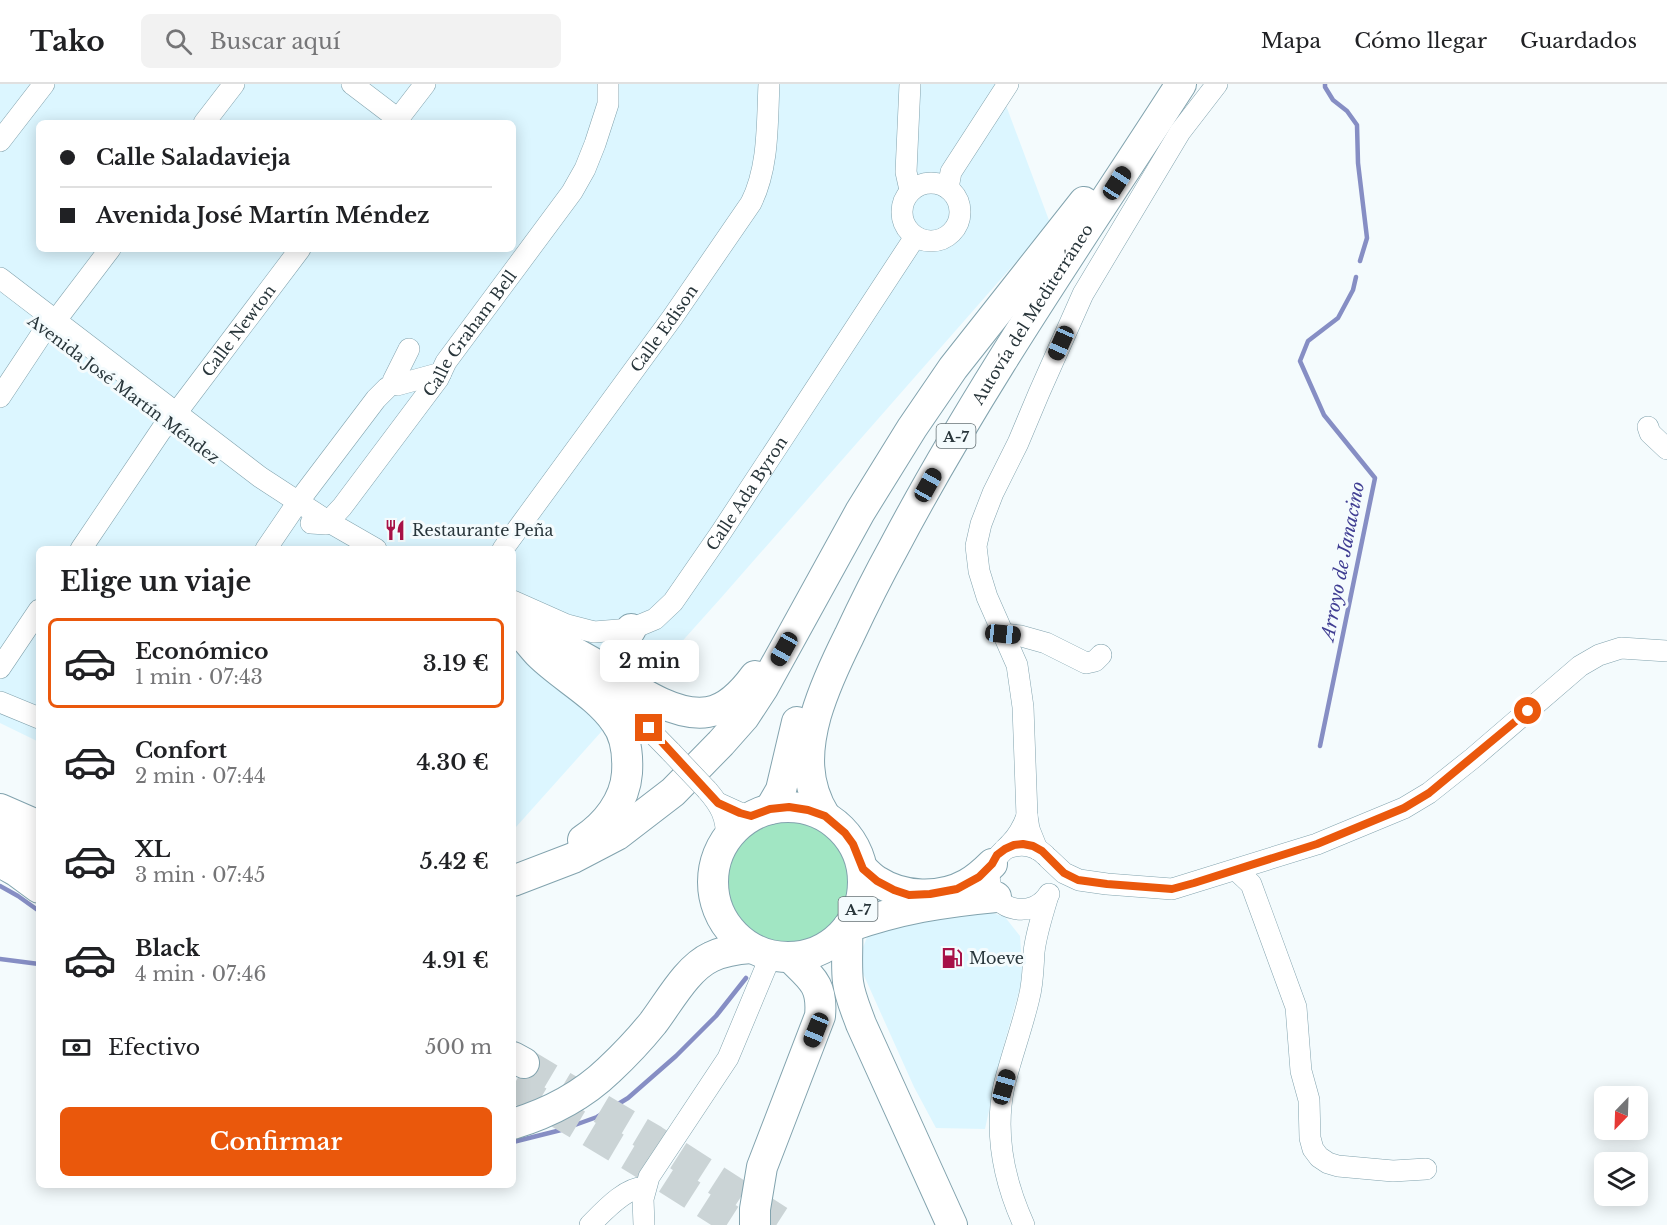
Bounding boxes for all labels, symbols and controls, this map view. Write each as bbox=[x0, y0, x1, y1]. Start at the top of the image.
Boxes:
search box bbox=[141, 14, 561, 68]
text: Tako bbox=[30, 24, 105, 59]
icon: search bbox=[162, 25, 195, 58]
text: Buscar aquí bbox=[210, 28, 340, 55]
text: Mapa bbox=[1261, 28, 1321, 54]
text: Cómo llegar bbox=[1354, 28, 1487, 54]
text: Guardados bbox=[1520, 28, 1637, 54]
text: Calle Saladavieja bbox=[96, 144, 291, 171]
car bbox=[1100, 163, 1134, 203]
text: Avenida José Martín Méndez bbox=[96, 202, 430, 229]
street label: Autovía del Mediterráneo bbox=[967, 220, 1097, 409]
street label: Calle Graham Bell bbox=[418, 266, 521, 400]
street label: Calle Newton bbox=[197, 281, 280, 381]
street label: Calle Edison bbox=[626, 281, 702, 376]
street label: Avenida José Martín Méndez bbox=[23, 310, 224, 468]
car bbox=[1045, 323, 1077, 363]
road number: A-7 bbox=[936, 424, 976, 448]
street label: Calle Ada Byron bbox=[702, 433, 791, 554]
car bbox=[911, 465, 945, 505]
water label: Arroyo de Janacino bbox=[1316, 480, 1369, 644]
restaurant icon: Restaurante Peña bbox=[383, 518, 407, 542]
place label: Restaurante Peña bbox=[412, 520, 554, 540]
text: Elige un viaje bbox=[60, 565, 251, 598]
car bbox=[984, 623, 1022, 645]
car bbox=[767, 629, 801, 669]
icon: car bbox=[63, 636, 117, 690]
text: Económico bbox=[135, 638, 268, 665]
callout: 2 min bbox=[600, 641, 698, 683]
text: 2 min bbox=[619, 649, 680, 673]
text: 3.19 € bbox=[423, 650, 489, 677]
text: 1 min · 07:43 bbox=[135, 665, 263, 689]
route start bbox=[1514, 697, 1541, 724]
route end bbox=[635, 714, 662, 741]
icon: car bbox=[63, 735, 117, 789]
text: Confort bbox=[135, 737, 227, 764]
text: 4.30 € bbox=[417, 749, 489, 776]
text: 2 min · 07:44 bbox=[135, 764, 266, 788]
icon: car bbox=[63, 834, 117, 888]
text: XL bbox=[135, 836, 170, 863]
text: 5.42 € bbox=[420, 848, 489, 875]
text: 3 min · 07:45 bbox=[135, 863, 265, 887]
road number: A-7 bbox=[838, 897, 878, 921]
icon: car bbox=[63, 933, 117, 987]
text: Black bbox=[135, 935, 200, 962]
fuel station icon: Moeve bbox=[940, 946, 964, 970]
text: 4.91 € bbox=[422, 947, 489, 974]
place label: Moeve bbox=[969, 948, 1024, 968]
text: 4 min · 07:46 bbox=[135, 962, 266, 986]
car bbox=[801, 1010, 831, 1050]
icon: cash bbox=[60, 1031, 93, 1064]
text: Efectivo bbox=[108, 1034, 200, 1061]
text: 500 m bbox=[425, 1035, 492, 1059]
car bbox=[990, 1067, 1018, 1107]
north arrow bbox=[1594, 1086, 1648, 1140]
map controls bbox=[1594, 1086, 1648, 1206]
button: Confirmar bbox=[60, 1107, 492, 1176]
button: layers bbox=[1594, 1152, 1648, 1206]

